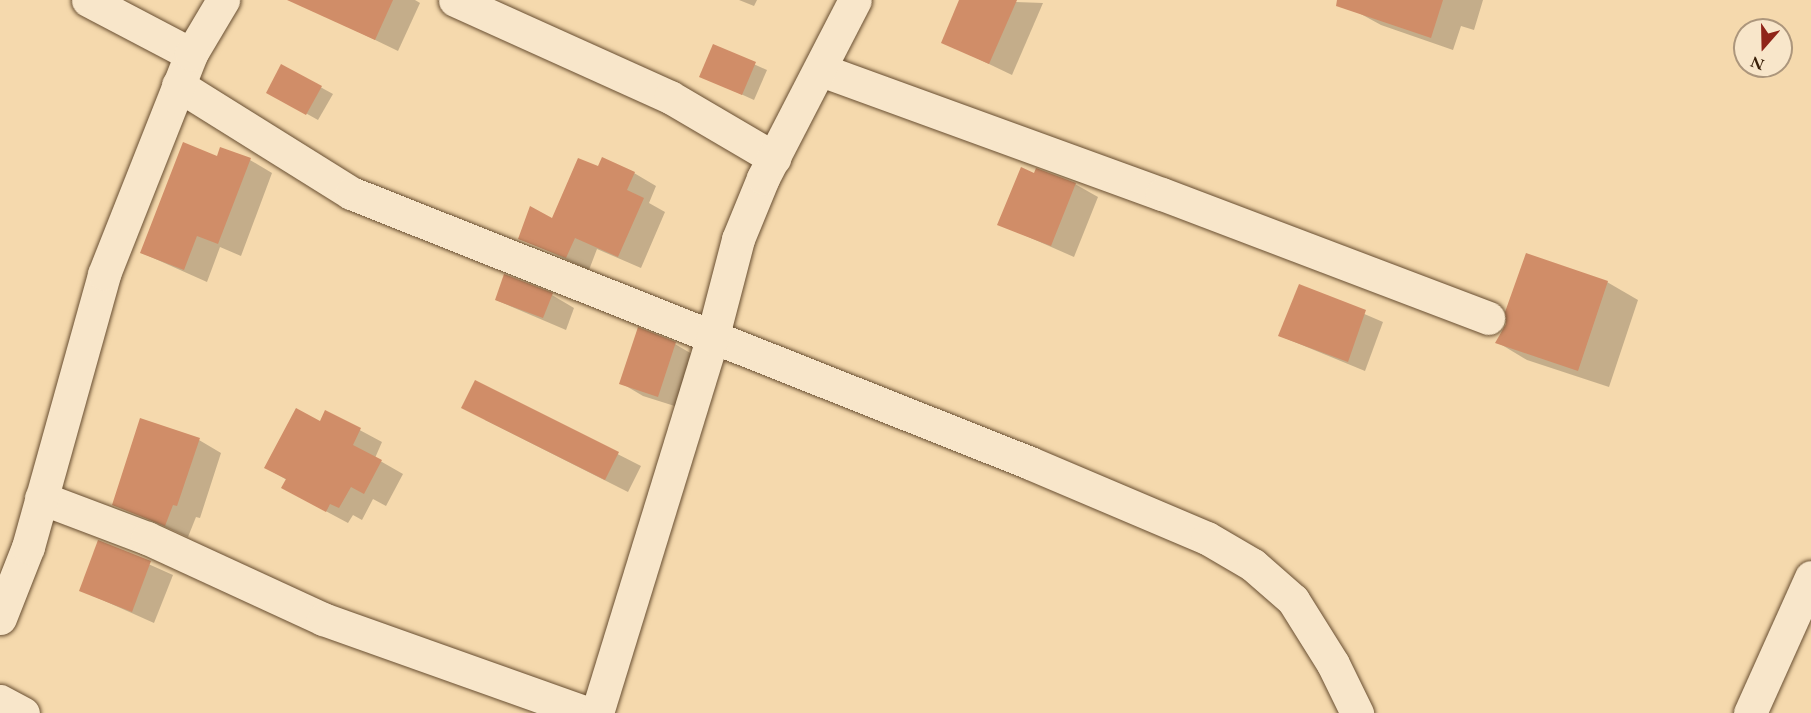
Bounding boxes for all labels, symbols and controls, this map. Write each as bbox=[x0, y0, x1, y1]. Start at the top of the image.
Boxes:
north arrow bbox=[1733, 18, 1793, 78]
text: N bbox=[1748, 51, 1767, 76]

